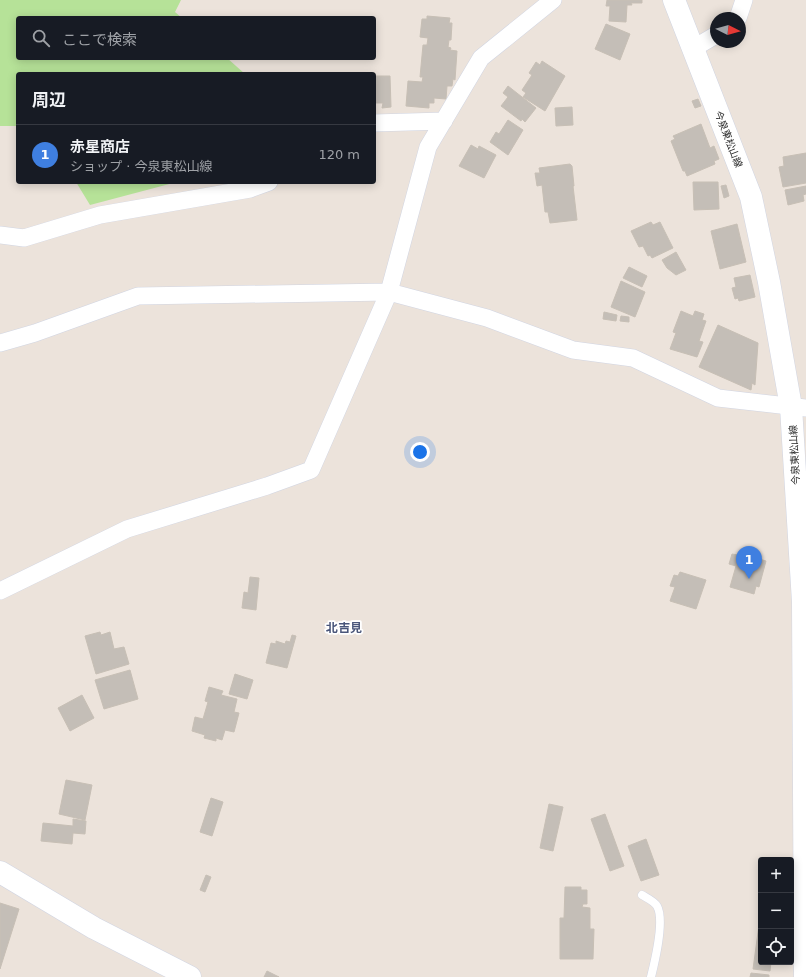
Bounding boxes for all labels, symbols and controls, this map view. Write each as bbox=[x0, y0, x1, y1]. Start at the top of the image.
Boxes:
north arrow bbox=[710, 12, 746, 48]
search box bbox=[16, 16, 376, 60]
icon: search bbox=[30, 27, 52, 49]
text: ここで検索 bbox=[62, 31, 137, 49]
text: 周辺 bbox=[32, 90, 66, 110]
street label: 今泉東松山線 bbox=[713, 109, 744, 169]
text: 赤星商店 bbox=[70, 138, 130, 156]
text: 1 bbox=[40, 147, 50, 162]
text: 120 m bbox=[318, 147, 360, 162]
text: ショップ · 今泉東松山線 bbox=[70, 159, 212, 174]
street label: 今泉東松山線 bbox=[787, 425, 802, 485]
your location bbox=[410, 442, 430, 462]
pin: 1 bbox=[736, 546, 762, 579]
district label: 北吉見 bbox=[326, 621, 362, 635]
map controls bbox=[758, 857, 794, 965]
button: + bbox=[758, 857, 794, 893]
button: − bbox=[758, 893, 794, 929]
button: locate bbox=[758, 929, 794, 965]

